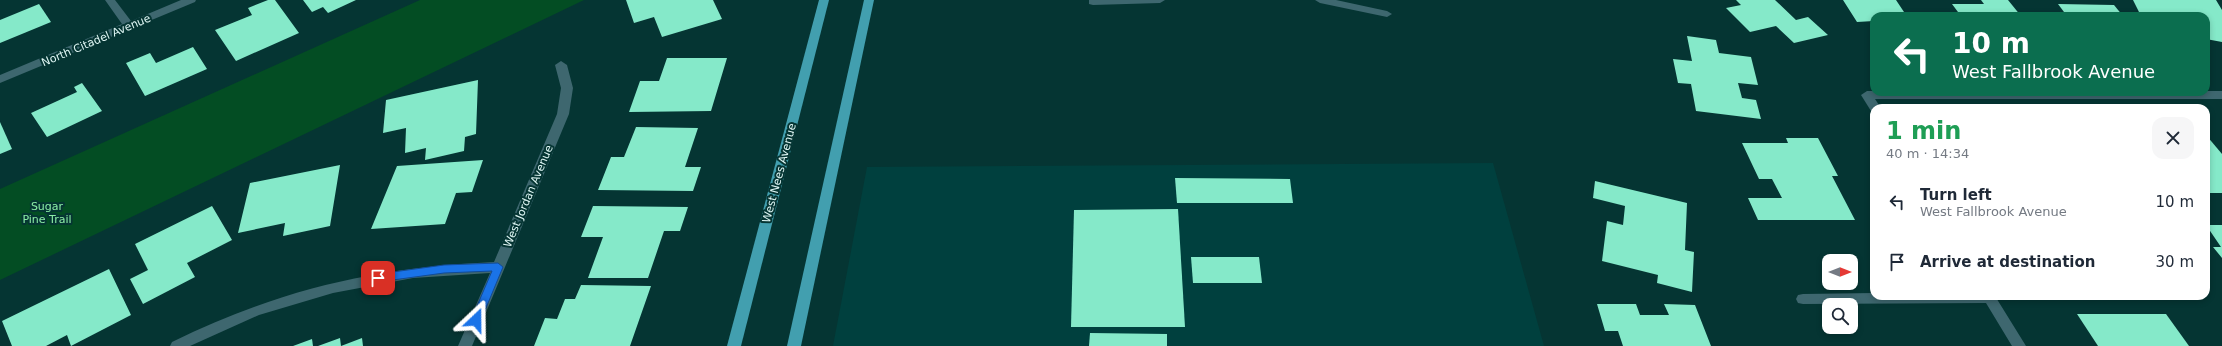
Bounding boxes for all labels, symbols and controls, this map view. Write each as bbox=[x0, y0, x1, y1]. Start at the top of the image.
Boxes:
street label: North Citadel Avenue bbox=[40, 11, 153, 69]
text: 10 m bbox=[1952, 27, 2030, 60]
icon: left bbox=[1886, 28, 1938, 80]
text: West Fallbrook Avenue bbox=[1952, 61, 2155, 82]
text: 1 min bbox=[1886, 117, 1961, 145]
button: close bbox=[2152, 117, 2194, 159]
street label: West Nees Avenue bbox=[760, 122, 799, 224]
street label: West Jordan Avenue bbox=[501, 143, 556, 249]
text: 40 m · 14:34 bbox=[1886, 146, 1969, 161]
text: Turn left bbox=[1920, 186, 1992, 204]
icon: left bbox=[1886, 191, 1908, 213]
text: 10 m bbox=[2156, 193, 2194, 211]
park label: Sugar Pine Trail bbox=[22, 200, 72, 226]
text: West Fallbrook Avenue bbox=[1920, 204, 2067, 219]
icon: arrive bbox=[1886, 251, 1908, 273]
text: Arrive at destination bbox=[1920, 253, 2095, 271]
text: 30 m bbox=[2156, 253, 2194, 271]
north arrow bbox=[1822, 254, 1858, 290]
map controls bbox=[1822, 254, 1858, 334]
pin bbox=[361, 261, 395, 295]
icon: arrive bbox=[367, 267, 389, 289]
button: search bbox=[1822, 298, 1858, 334]
position arrow bbox=[455, 299, 497, 341]

